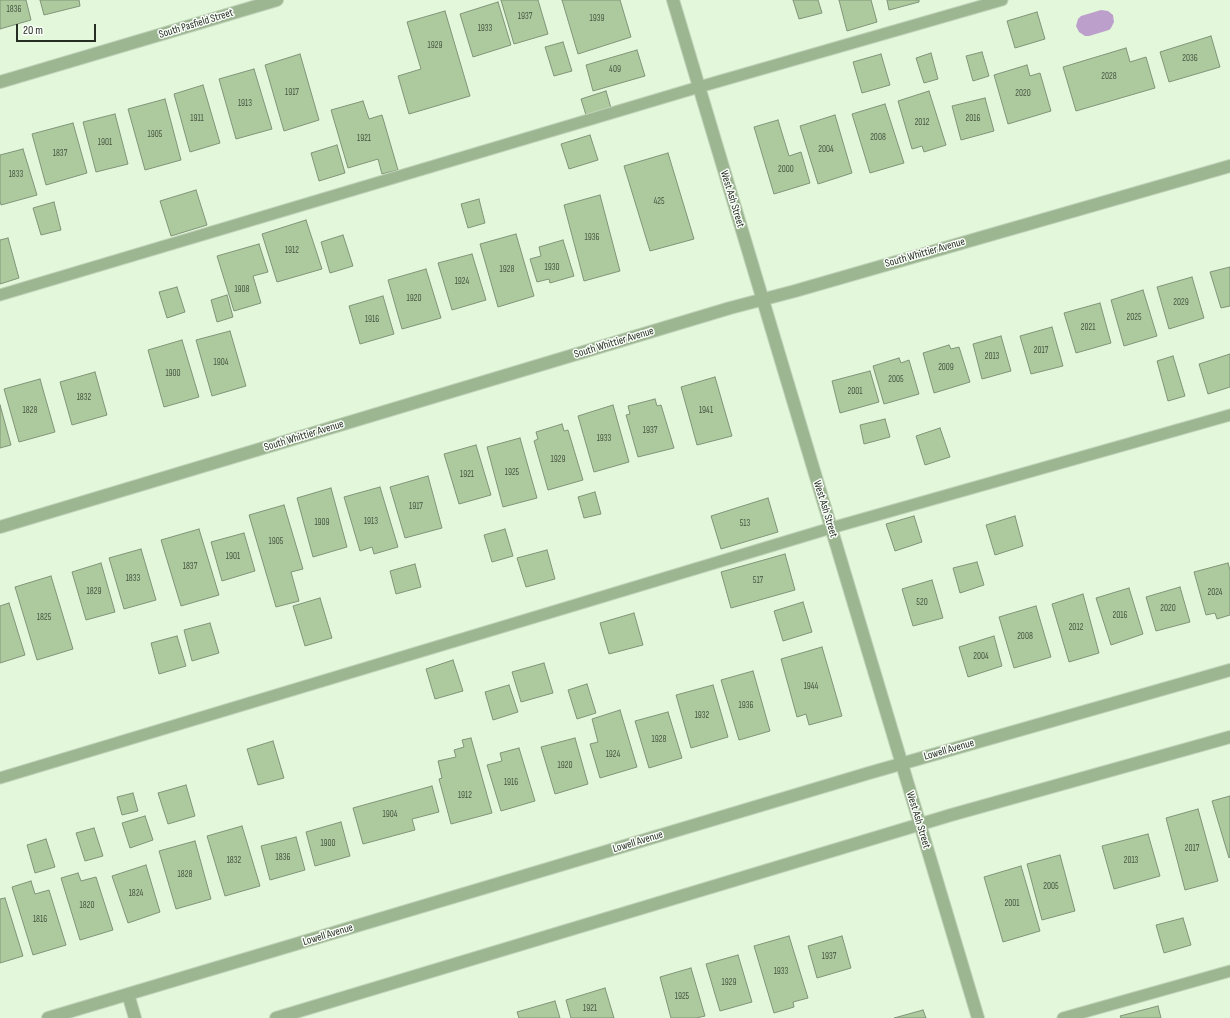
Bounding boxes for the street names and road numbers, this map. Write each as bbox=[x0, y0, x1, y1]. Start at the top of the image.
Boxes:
street label: South Pasfield Street bbox=[157, 6, 235, 42]
street label: West Ash Street bbox=[717, 169, 747, 229]
street label: South Whittier Avenue bbox=[883, 235, 967, 271]
street label: South Whittier Avenue bbox=[573, 325, 655, 361]
street label: South Whittier Avenue bbox=[263, 418, 345, 454]
street label: West Ash Street bbox=[810, 479, 840, 539]
street label: Lowell Avenue bbox=[922, 737, 976, 763]
street label: West Ash Street bbox=[903, 790, 933, 850]
street label: Lowell Avenue bbox=[611, 828, 665, 856]
street label: Lowell Avenue bbox=[301, 921, 355, 949]

